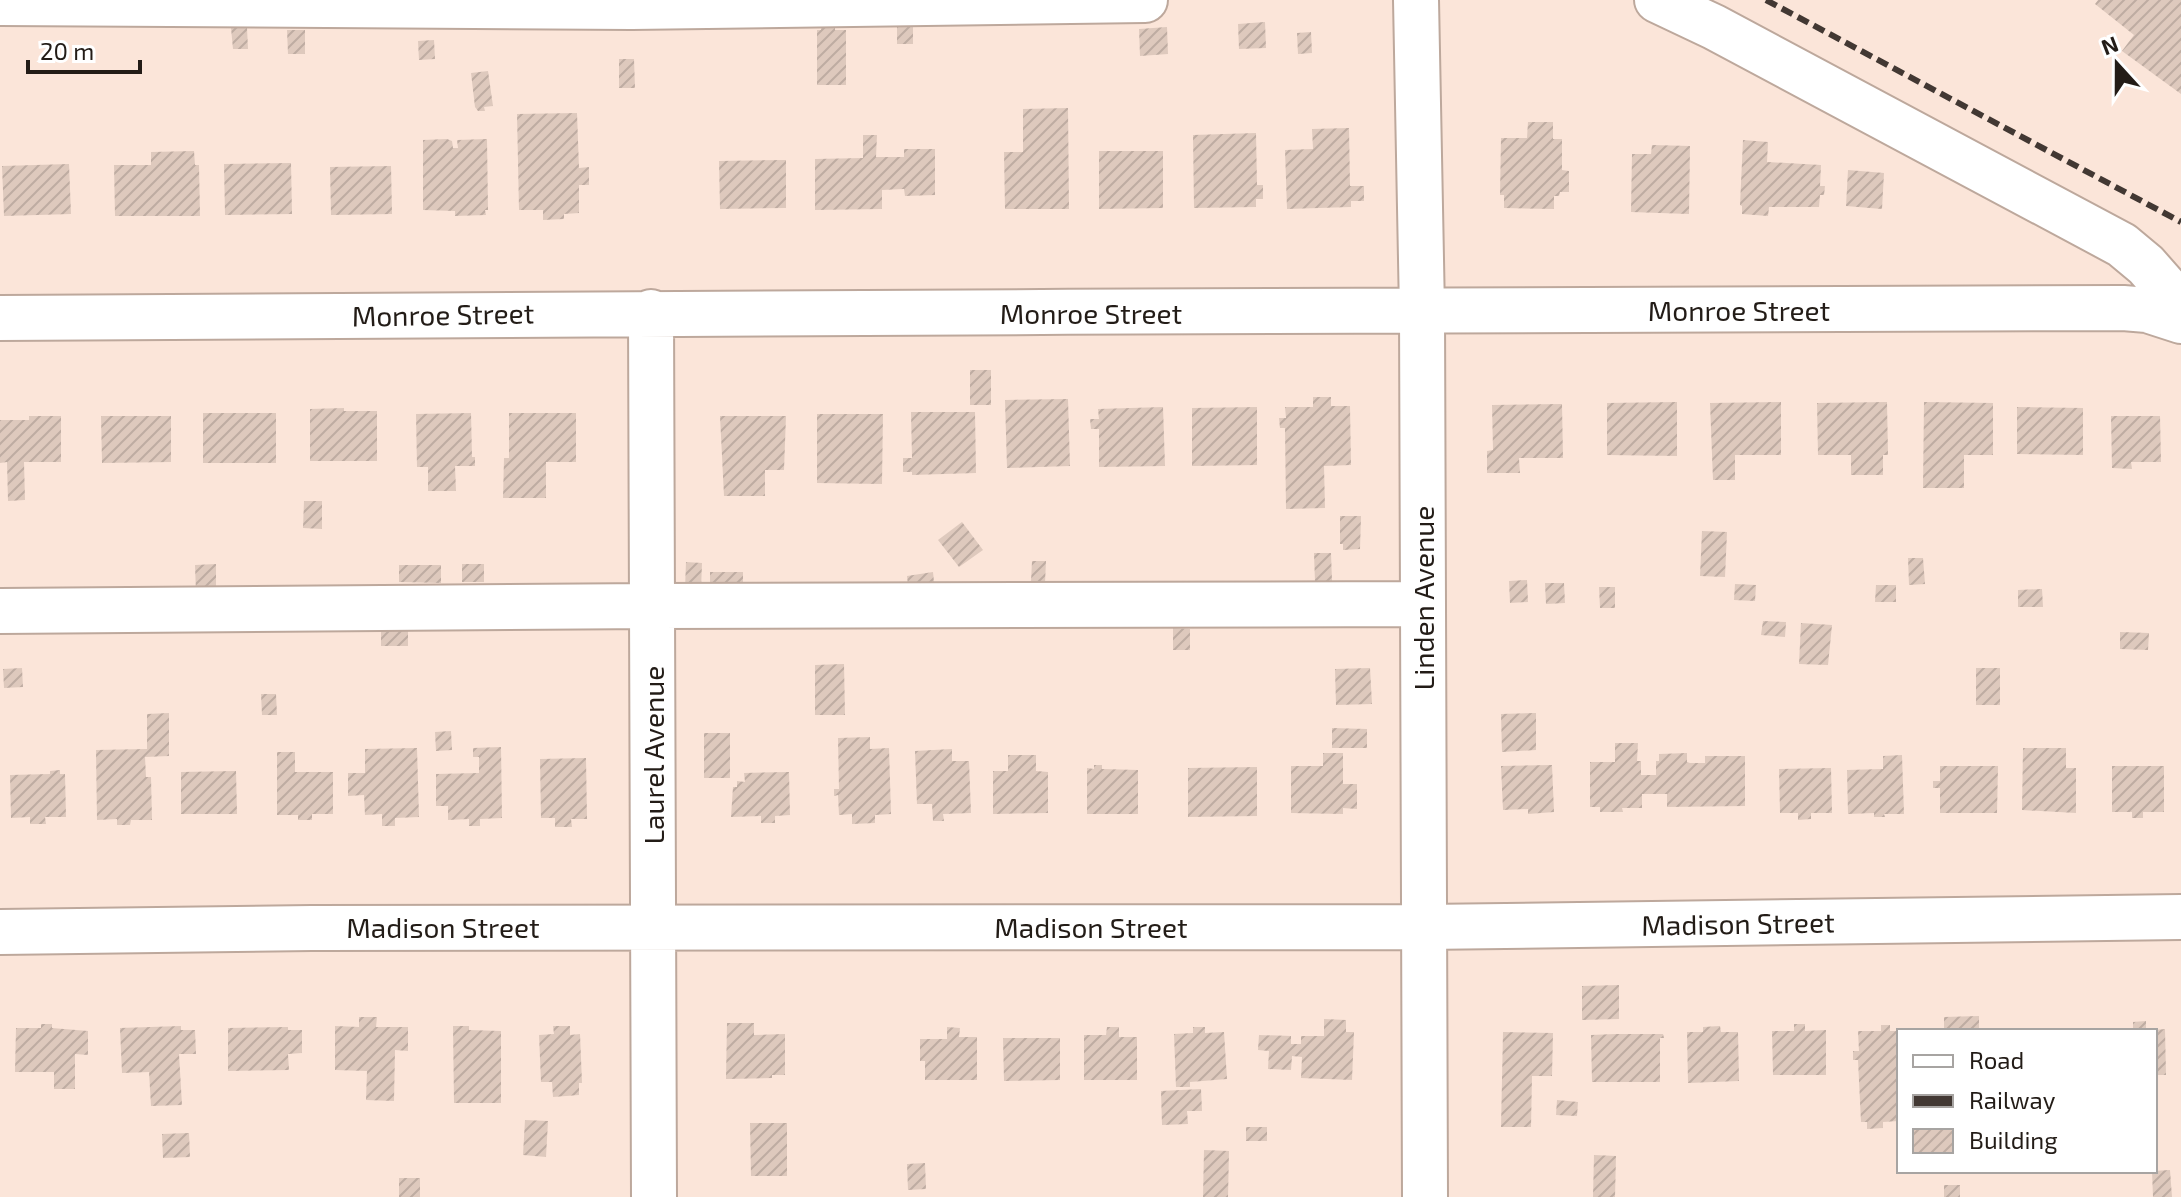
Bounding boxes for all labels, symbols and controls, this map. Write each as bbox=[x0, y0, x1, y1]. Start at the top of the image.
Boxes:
scale bar bbox=[28, 24, 140, 74]
north arrow bbox=[2077, 24, 2157, 104]
text: N bbox=[2097, 29, 2122, 59]
text: 20 m bbox=[40, 36, 94, 65]
street label: Monroe Street bbox=[1648, 293, 1830, 327]
street label: Monroe Street bbox=[351, 295, 535, 333]
street label: Monroe Street bbox=[1000, 296, 1182, 330]
street label: Linden Avenue bbox=[1406, 506, 1440, 690]
street label: Laurel Avenue bbox=[636, 666, 670, 844]
street label: Madison Street bbox=[1641, 904, 1835, 942]
street label: Madison Street bbox=[346, 910, 540, 944]
street label: Madison Street bbox=[994, 910, 1188, 944]
legend bbox=[1897, 1029, 2157, 1173]
text: Road bbox=[1969, 1045, 2024, 1074]
text: Railway bbox=[1969, 1085, 2056, 1114]
text: Building bbox=[1969, 1125, 2058, 1154]

